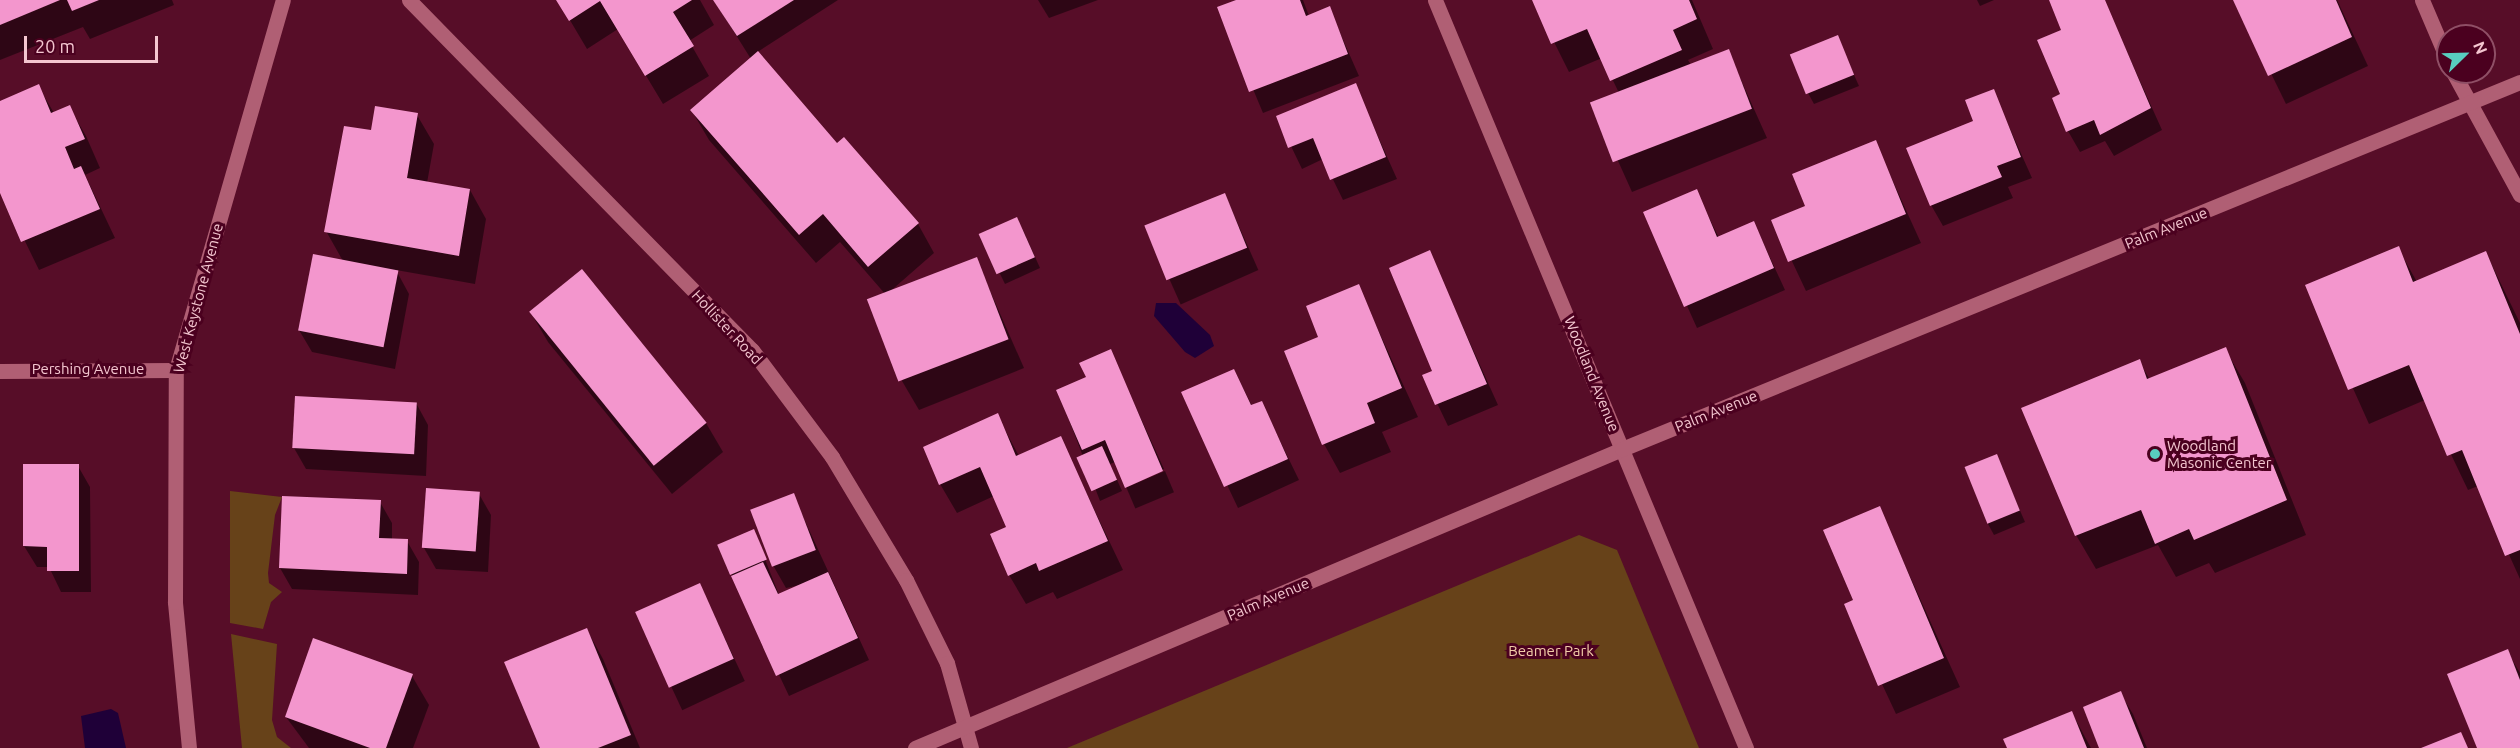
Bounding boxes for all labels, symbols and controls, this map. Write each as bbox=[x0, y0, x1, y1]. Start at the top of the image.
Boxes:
scale bar bbox=[27, 24, 160, 62]
north arrow bbox=[2436, 24, 2496, 84]
text: 20 m bbox=[35, 36, 75, 56]
text: N bbox=[2470, 39, 2491, 57]
street label: Palm Avenue bbox=[2122, 203, 2210, 253]
street label: West Keystone Avenue bbox=[169, 221, 227, 375]
street label: Hollister Road bbox=[688, 286, 766, 368]
street label: Woodland Avenue bbox=[1561, 314, 1623, 434]
street label: Pershing Avenue bbox=[32, 360, 144, 378]
street label: Palm Avenue bbox=[1672, 386, 1760, 436]
place label: Woodland Masonic Center bbox=[2167, 436, 2272, 471]
marker: Woodland Masonic Center bbox=[2148, 447, 2162, 461]
street label: Palm Avenue bbox=[1224, 574, 1312, 624]
park label: Beamer Park bbox=[1508, 642, 1594, 660]

